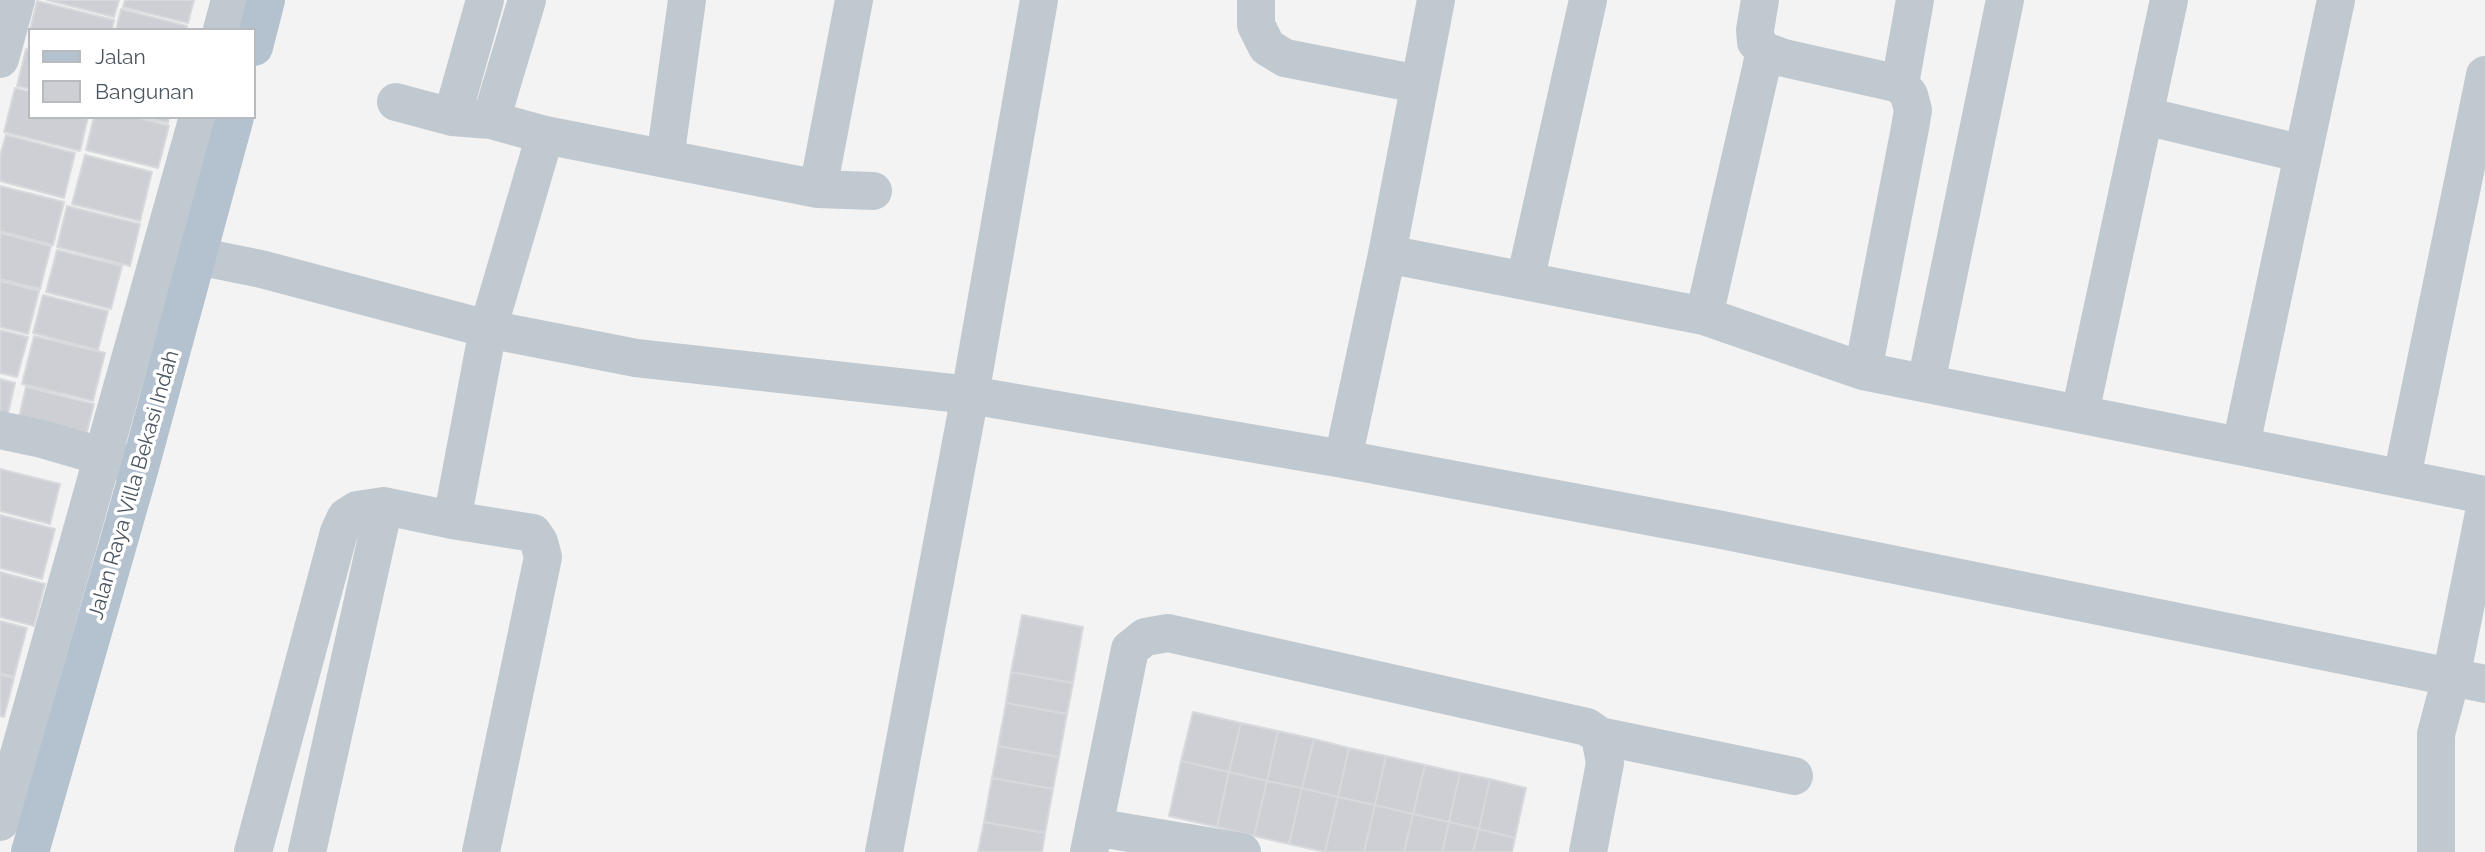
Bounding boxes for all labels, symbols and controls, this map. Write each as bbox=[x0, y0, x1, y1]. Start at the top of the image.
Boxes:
legend bbox=[28, 28, 256, 119]
text: Jalan bbox=[95, 44, 146, 69]
text: Bangunan bbox=[95, 79, 194, 104]
street label: Jalan Raya Villa Bekasi Indah bbox=[83, 347, 185, 623]

